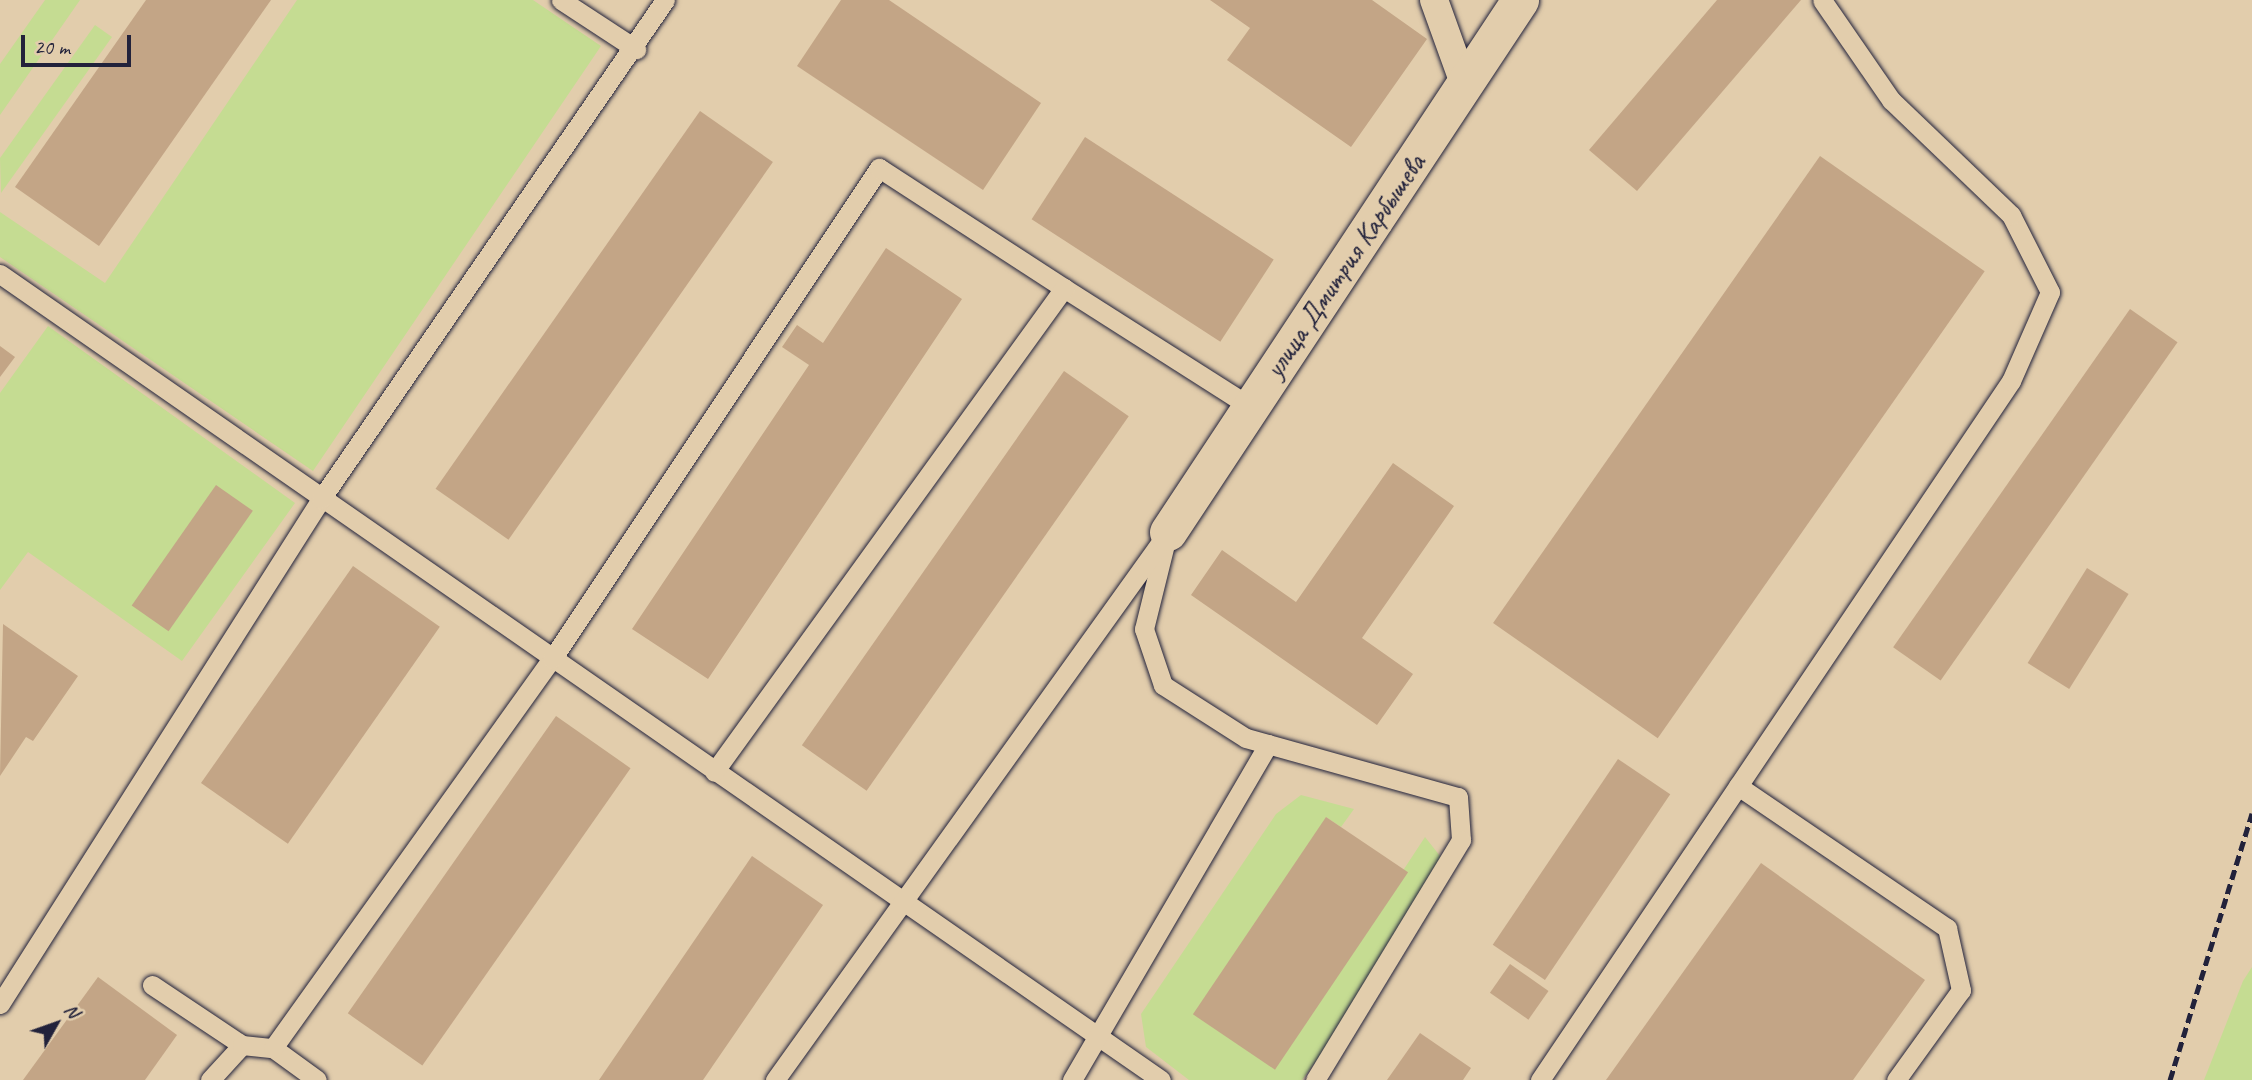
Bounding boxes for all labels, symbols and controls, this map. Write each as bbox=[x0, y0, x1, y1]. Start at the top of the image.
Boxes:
scale bar bbox=[24, 21, 135, 65]
text: 20 m bbox=[34, 34, 70, 60]
street label: улица Дмитрия Карбышева bbox=[1257, 147, 1433, 385]
north arrow bbox=[21, 989, 91, 1059]
text: N bbox=[59, 998, 85, 1023]

